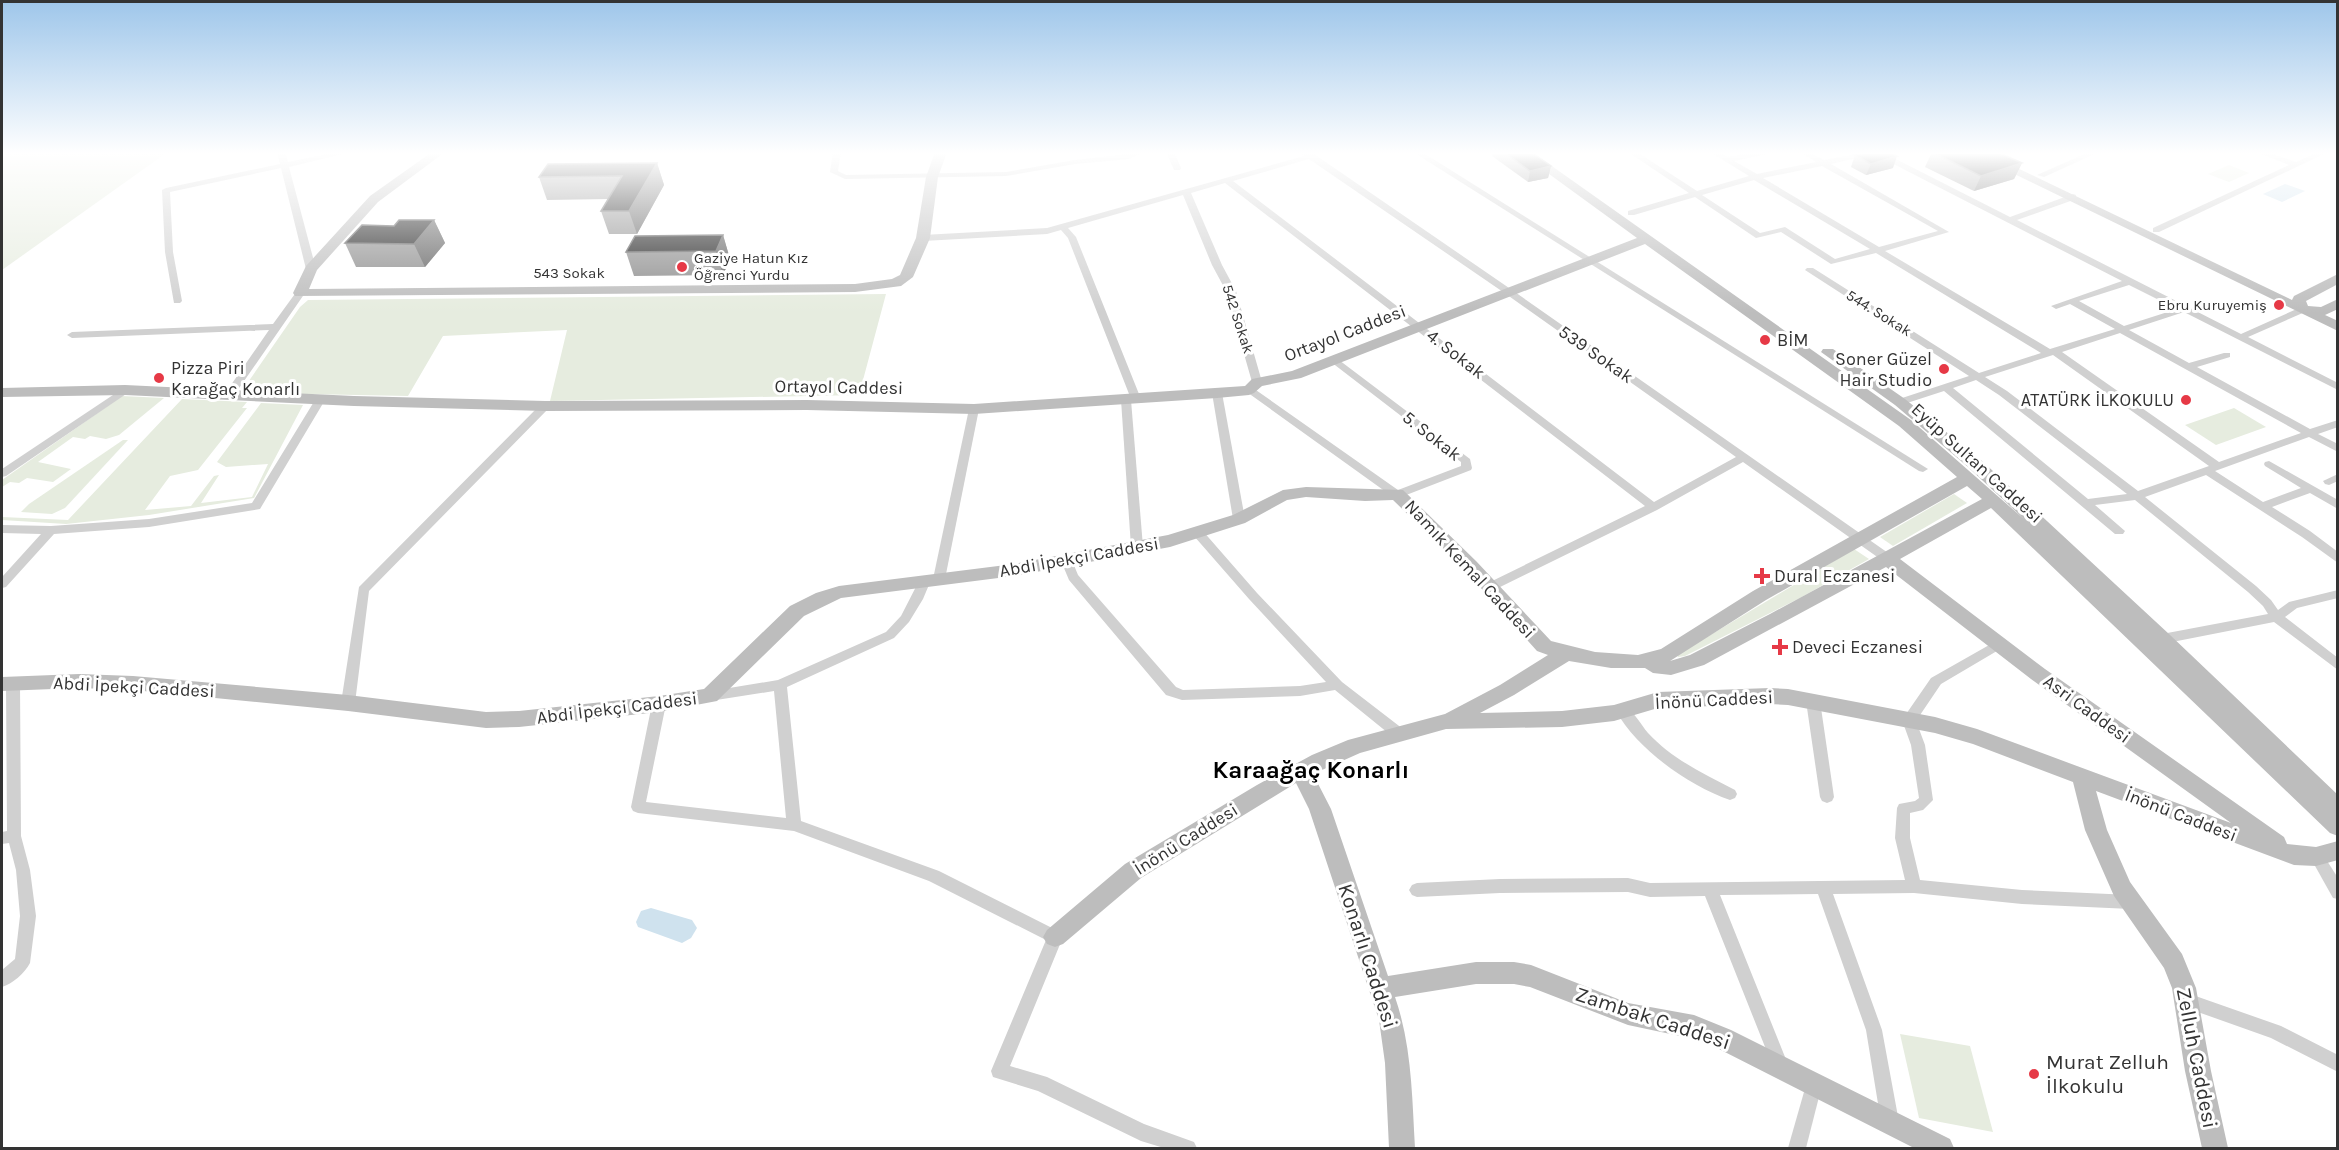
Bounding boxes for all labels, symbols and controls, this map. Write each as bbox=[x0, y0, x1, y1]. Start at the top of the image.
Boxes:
place label: Gaziye Hatun Kız Öğrenci Yurdu bbox=[694, 249, 808, 284]
marker: Gaziye Hatun Kız Öğrenci Yurdu bbox=[675, 260, 689, 274]
street label: 543 Sokak bbox=[533, 264, 605, 282]
street label: 542 Sokak bbox=[1218, 282, 1258, 356]
street label: 544. Sokak bbox=[1843, 286, 1915, 340]
place label: Ebru Kuruyemiş bbox=[2158, 296, 2267, 314]
marker: Ebru Kuruyemiş bbox=[2272, 298, 2286, 312]
street label: Ortayol Caddesi bbox=[1281, 300, 1409, 366]
street label: 539 Sokak bbox=[1554, 320, 1638, 388]
street label: 4. Sokak bbox=[1422, 324, 1490, 384]
place label: BİM bbox=[1777, 329, 1808, 351]
marker: BİM bbox=[1758, 333, 1772, 347]
place label: Soner Güzel Hair Studio bbox=[1835, 348, 1932, 391]
place label: Pizza Piri Karağaç Konarlı bbox=[171, 357, 300, 400]
marker: Soner Güzel Hair Studio bbox=[1937, 362, 1951, 376]
marker: Pizza Piri Karağaç Konarlı bbox=[152, 371, 166, 385]
street label: Ortayol Caddesi bbox=[774, 375, 904, 399]
place label: ATATÜRK İLKOKULU bbox=[2021, 389, 2174, 411]
marker: ATATÜRK İLKOKULU bbox=[2179, 393, 2193, 407]
street label: Eyüp Sultan Caddesi bbox=[1907, 398, 2047, 528]
street label: 5. Sokak bbox=[1398, 406, 1466, 466]
street label: Namık Kemal Caddesi bbox=[1400, 495, 1540, 643]
street label: Abdi İpekçi Caddesi bbox=[998, 532, 1160, 582]
place label: Dural Eczanesi bbox=[1774, 565, 1895, 587]
marker: Dural Eczanesi bbox=[1755, 569, 1769, 583]
place label: Deveci Eczanesi bbox=[1792, 636, 1923, 658]
marker: Deveci Eczanesi bbox=[1773, 640, 1787, 654]
street label: Asri Caddesi bbox=[2039, 670, 2135, 748]
street label: Abdi İpekçi Caddesi bbox=[53, 672, 215, 702]
street label: İnönü Caddesi bbox=[1654, 686, 1774, 714]
street label: Abdi İpekçi Caddesi bbox=[535, 687, 699, 729]
district label: Karaağaç Konarlı bbox=[1213, 756, 1409, 784]
street label: İnönü Caddesi bbox=[2122, 784, 2240, 846]
street label: İnönü Caddesi bbox=[1130, 798, 1242, 880]
street label: Konarlı Caddesi bbox=[1333, 881, 1403, 1031]
street label: Zambak Caddesi bbox=[1572, 982, 1734, 1054]
street label: Zelluh Caddesi bbox=[2172, 986, 2222, 1130]
place label: Murat Zelluh İlkokulu bbox=[2046, 1050, 2169, 1098]
marker: Murat Zelluh İlkokulu bbox=[2027, 1067, 2041, 1081]

